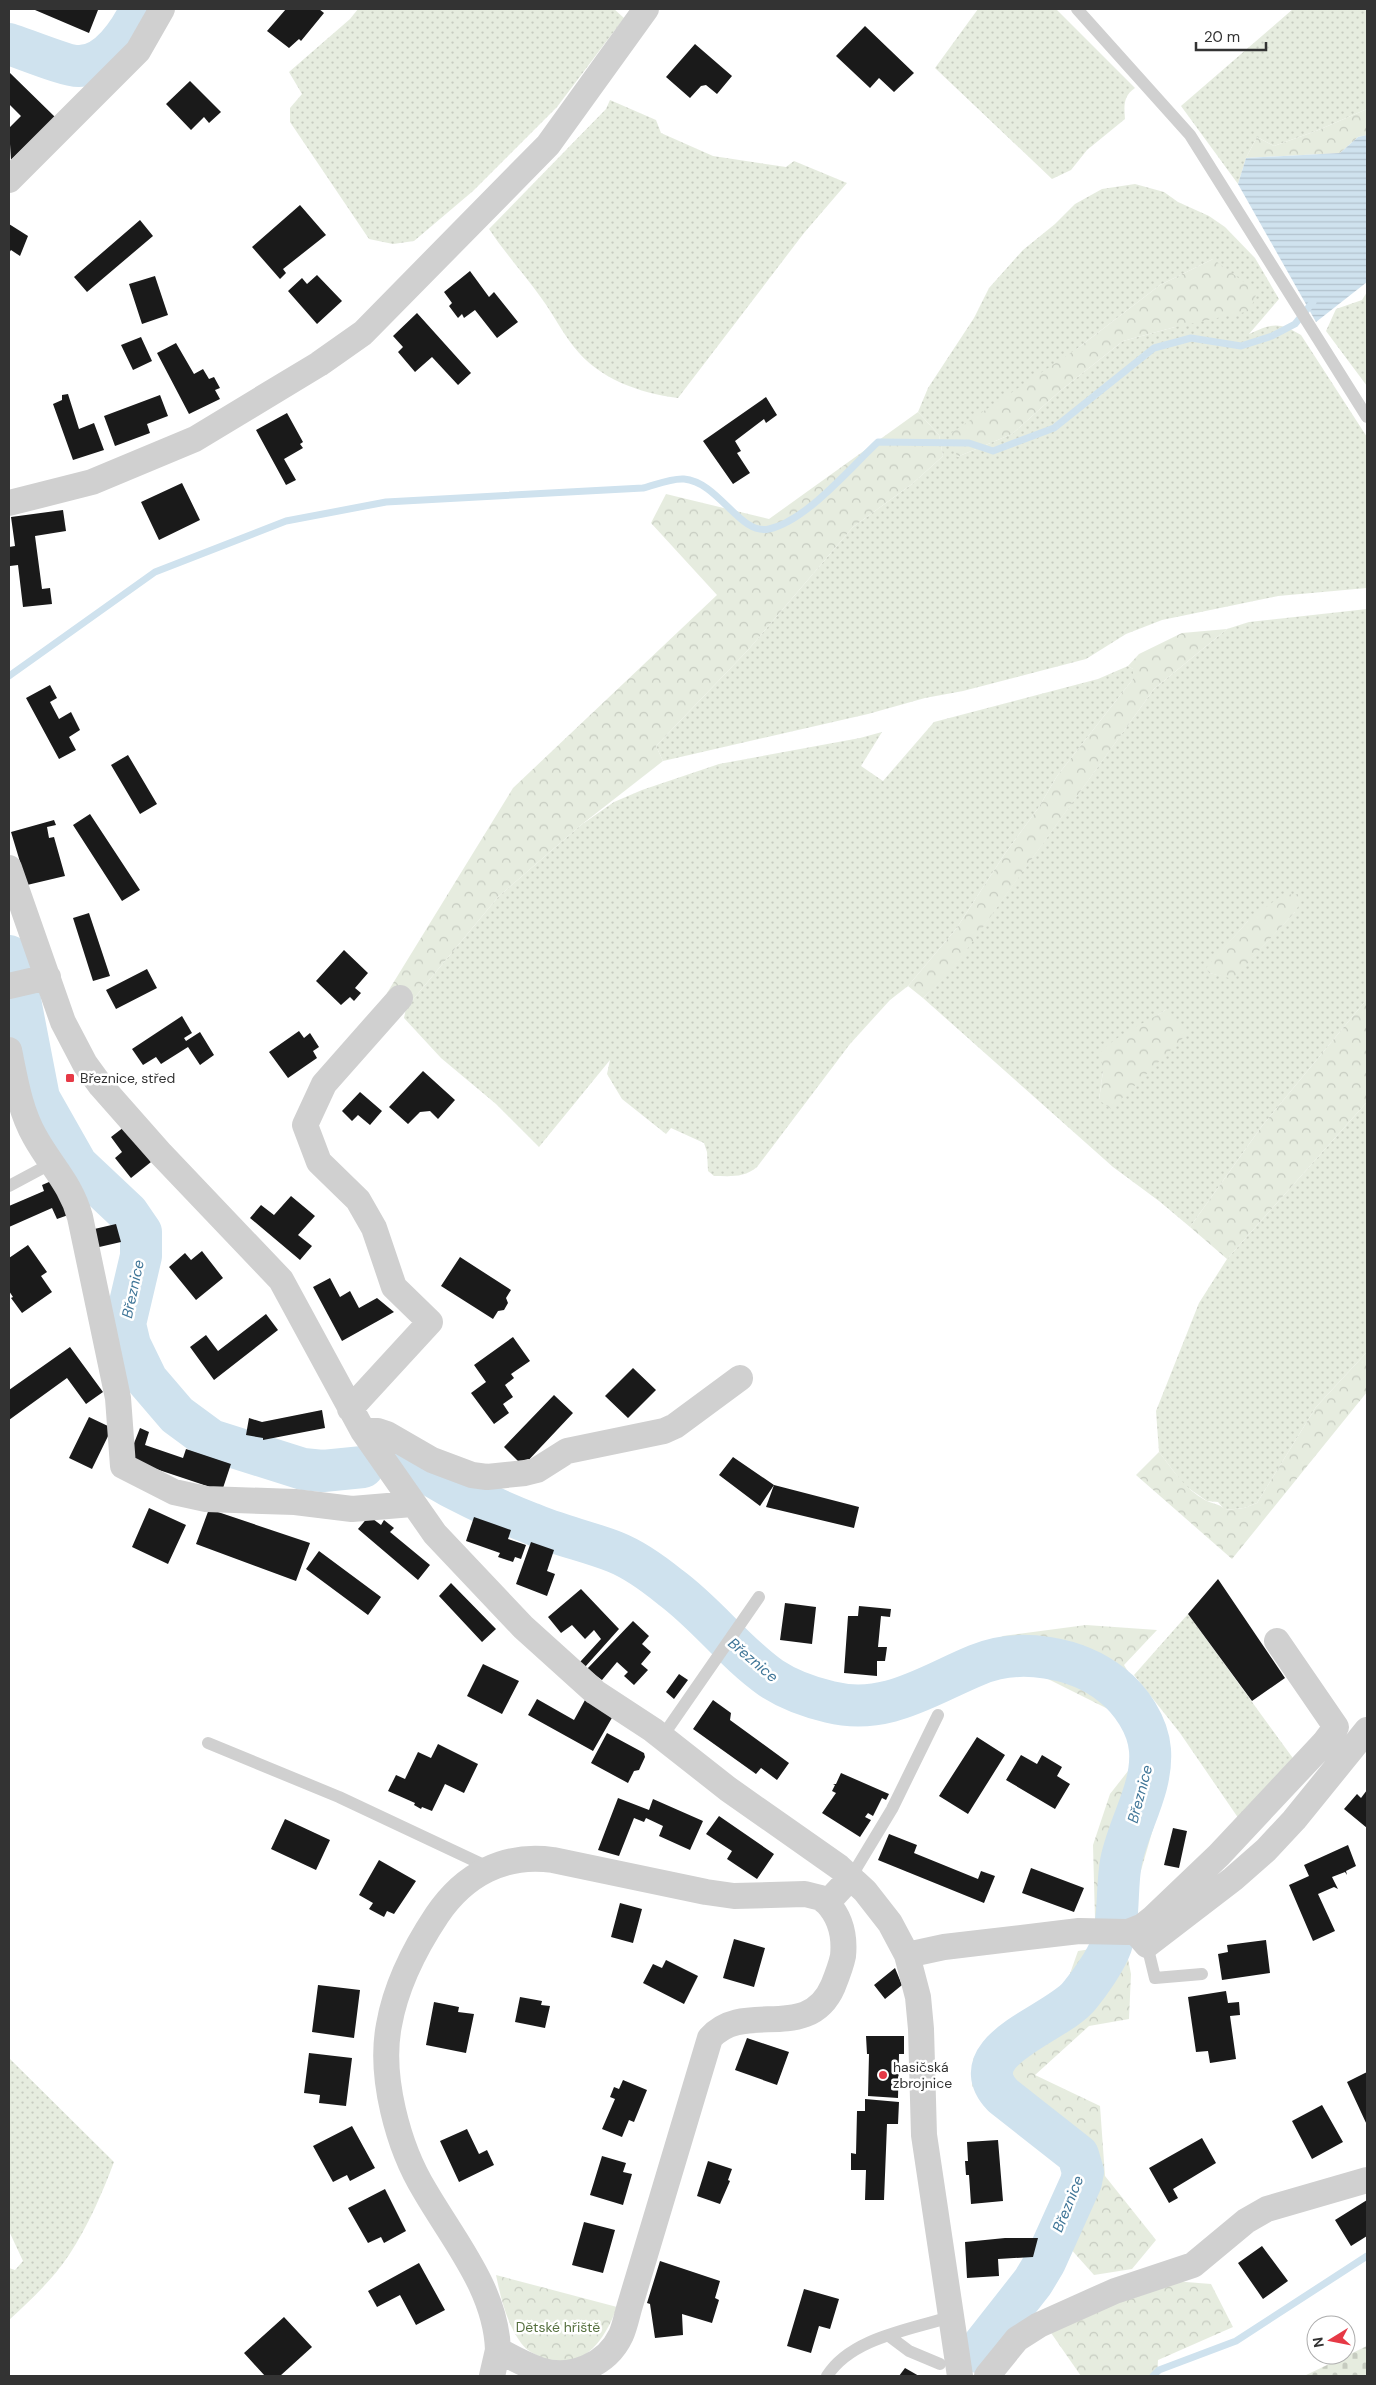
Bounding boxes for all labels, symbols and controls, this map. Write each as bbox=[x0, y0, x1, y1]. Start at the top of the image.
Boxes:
scale bar bbox=[1196, 20, 1266, 52]
text: 20 m bbox=[1204, 27, 1240, 47]
place label: Březnice, střed bbox=[80, 1069, 175, 1087]
marker: Březnice, střed bbox=[64, 1072, 76, 1084]
water label: Březnice bbox=[117, 1257, 149, 1320]
water label: Březnice bbox=[724, 1633, 782, 1687]
water label: Březnice bbox=[1123, 1762, 1157, 1825]
place label: hasičská zbrojnice bbox=[893, 2058, 952, 2092]
marker: hasičská zbrojnice bbox=[877, 2069, 889, 2081]
water label: Březnice bbox=[1048, 2172, 1089, 2235]
north arrow bbox=[1306, 2315, 1356, 2365]
park label: Dětské hřiště bbox=[516, 2318, 600, 2336]
text: N bbox=[1308, 2336, 1328, 2349]

